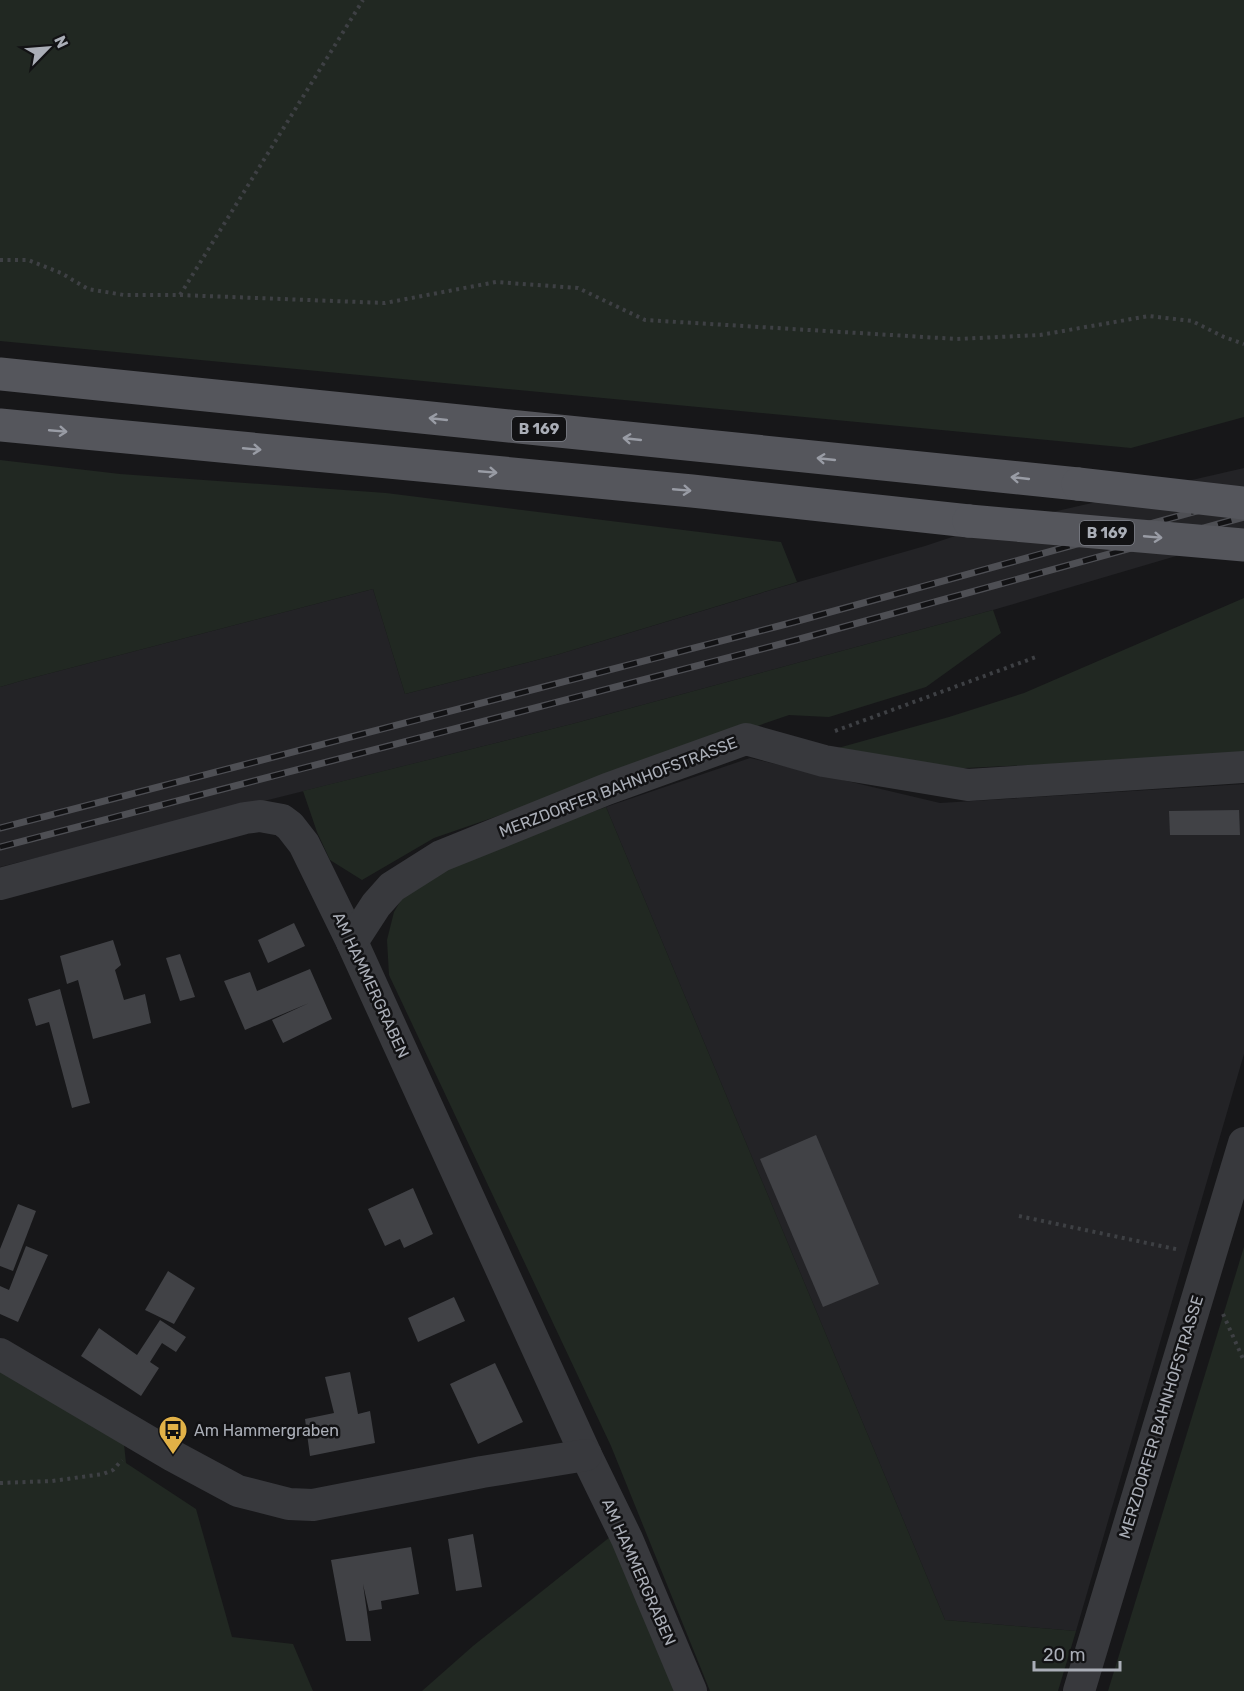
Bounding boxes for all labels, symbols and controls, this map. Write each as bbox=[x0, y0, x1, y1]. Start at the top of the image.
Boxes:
north arrow bbox=[18, 18, 78, 78]
text: N bbox=[50, 33, 72, 51]
one-way arrow bbox=[429, 413, 449, 424]
road number: B 169 bbox=[512, 417, 566, 441]
one-way arrow bbox=[48, 426, 68, 437]
one-way arrow bbox=[623, 433, 643, 444]
one-way arrow bbox=[242, 444, 262, 455]
one-way arrow bbox=[817, 453, 837, 464]
one-way arrow bbox=[478, 467, 498, 478]
one-way arrow bbox=[1011, 472, 1031, 483]
one-way arrow bbox=[672, 485, 692, 496]
road number: B 169 bbox=[1080, 521, 1134, 545]
one-way arrow bbox=[1143, 532, 1163, 543]
street label: MERZDORFER BAHNHOFSTRASSE bbox=[496, 733, 740, 841]
street label: AM HAMMERGRABEN bbox=[329, 909, 413, 1061]
street label: MERZDORFER BAHNHOFSTRASSE bbox=[1115, 1293, 1207, 1541]
bus stop icon: Am Hammergraben bbox=[157, 1414, 189, 1456]
place label: Am Hammergraben bbox=[194, 1421, 339, 1440]
street label: AM HAMMERGRABEN bbox=[598, 1496, 680, 1648]
scale bar bbox=[1034, 1634, 1120, 1672]
text: 20 m bbox=[1043, 1644, 1085, 1666]

